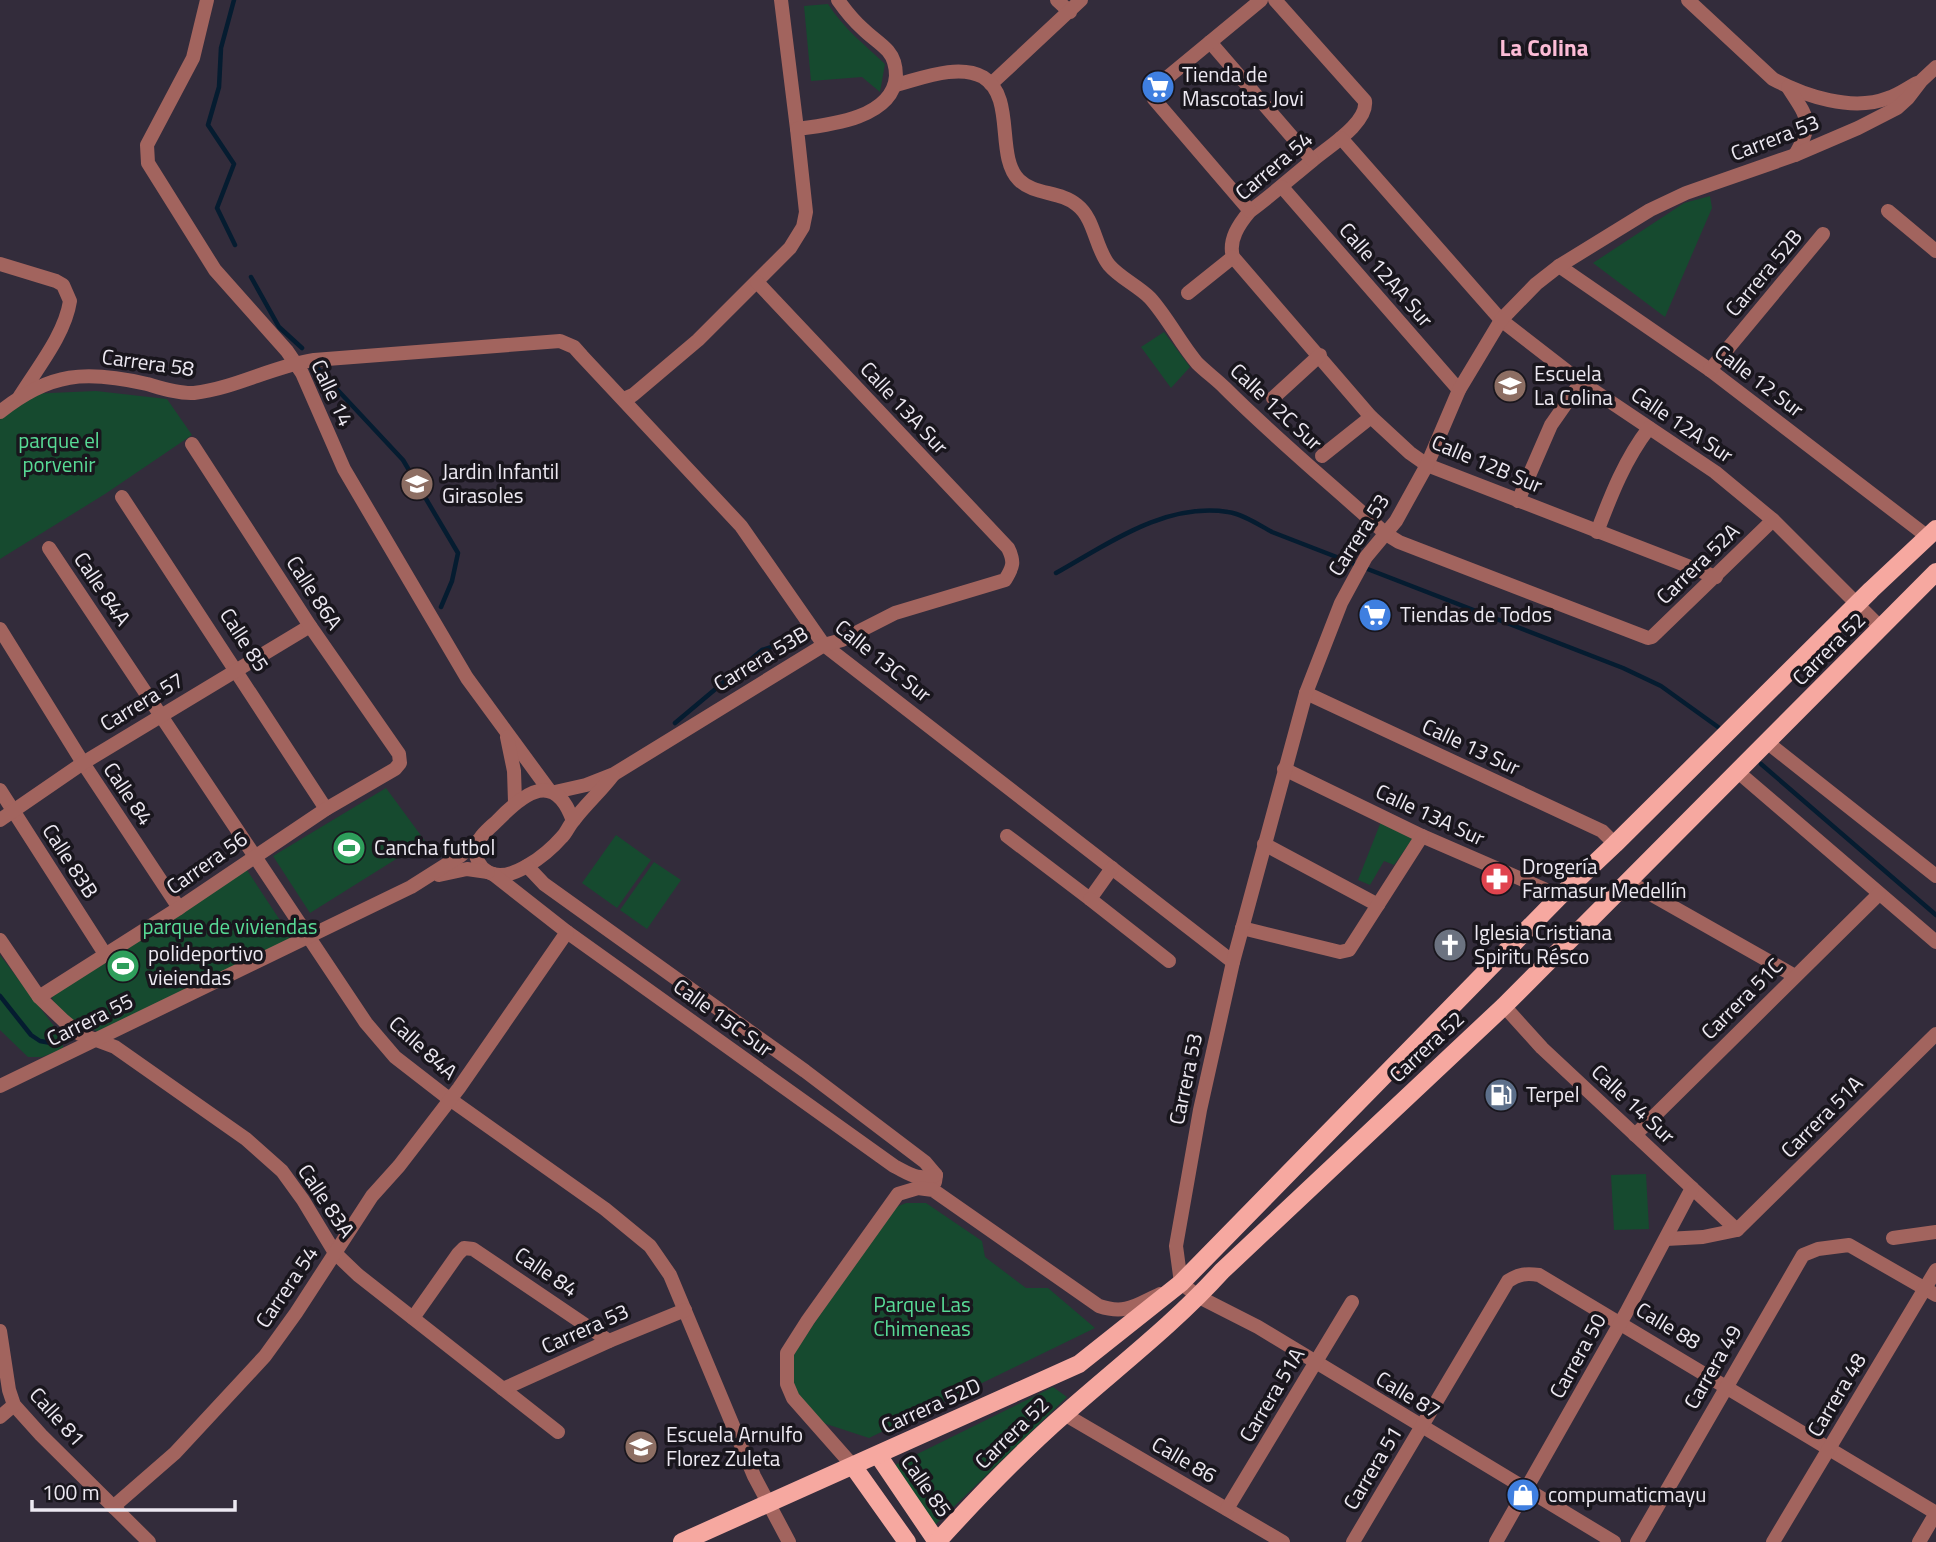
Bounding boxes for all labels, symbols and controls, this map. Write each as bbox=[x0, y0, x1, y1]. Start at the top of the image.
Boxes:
district label: La Colina bbox=[1500, 30, 1588, 65]
place label: Tienda de Mascotas Jovi bbox=[1182, 58, 1304, 114]
supermarket icon: Tienda de Mascotas Jovi bbox=[1139, 68, 1177, 106]
street label: Carrera 53 bbox=[1726, 105, 1824, 169]
street label: Carrera 54 bbox=[1228, 123, 1319, 207]
street label: Calle 12AA Sur bbox=[1332, 215, 1441, 334]
street label: Carrera 52B bbox=[1717, 222, 1809, 323]
street label: Calle 12 Sur bbox=[1708, 336, 1811, 425]
street label: Carrera 58 bbox=[100, 340, 197, 384]
street label: Calle 14 bbox=[304, 354, 362, 431]
street label: Calle 13A Sur bbox=[853, 354, 956, 461]
street label: Calle 12C Sur bbox=[1223, 355, 1330, 458]
place label: Escuela La Colina bbox=[1534, 357, 1613, 413]
school or university icon: Escuela La Colina bbox=[1491, 367, 1529, 405]
street label: Calle 12A Sur bbox=[1625, 378, 1740, 470]
park label: parque el porvenir bbox=[18, 424, 100, 480]
street label: Calle 12B Sur bbox=[1427, 425, 1548, 501]
place label: Jardin Infantil Girasoles bbox=[442, 455, 559, 511]
school or university icon: Jardin Infantil Girasoles bbox=[398, 465, 436, 503]
street label: Carrera 53 bbox=[1319, 487, 1397, 582]
street label: Carrera 52A bbox=[1648, 515, 1747, 611]
street label: Calle 84A bbox=[66, 545, 140, 632]
street label: Calle 86A bbox=[279, 549, 351, 636]
supermarket icon: Tiendas de Todos bbox=[1356, 596, 1394, 634]
place label: Tiendas de Todos bbox=[1400, 598, 1552, 630]
street label: Calle 85 bbox=[212, 601, 277, 678]
street label: Carrera 52 bbox=[1784, 604, 1872, 692]
street label: Calle 13C Sur bbox=[828, 611, 939, 709]
street label: Carrera 53B bbox=[707, 617, 814, 699]
street label: Carrera 57 bbox=[93, 664, 190, 739]
street label: Calle 13 Sur bbox=[1417, 709, 1526, 783]
street label: Calle 84 bbox=[96, 755, 162, 832]
street label: Calle 13A Sur bbox=[1370, 775, 1490, 853]
street label: Calle 83B bbox=[35, 817, 107, 904]
street label: Carrera 56 bbox=[159, 822, 254, 902]
sports icon: Cancha futbol bbox=[330, 829, 368, 867]
place label: Cancha futbol bbox=[374, 831, 495, 863]
place label: Drogería Farmasur Medellín bbox=[1522, 850, 1686, 906]
pharmacy icon: Drogería Farmasur Medellín bbox=[1478, 860, 1516, 898]
park label: parque de viviendas bbox=[142, 910, 318, 942]
place label: Iglesia Cristiana Spiritu Résco bbox=[1474, 916, 1612, 972]
church icon: Iglesia Cristiana Spiritu Résco bbox=[1431, 926, 1469, 964]
place label: polideportivo vieiendas bbox=[148, 937, 264, 993]
sports icon: polideportivo vieiendas bbox=[104, 947, 142, 985]
street label: Carrera 51C bbox=[1693, 950, 1789, 1046]
street label: Calle 15C Sur bbox=[667, 970, 780, 1064]
street label: Carrera 55 bbox=[41, 984, 138, 1054]
street label: Carrera 52 bbox=[1381, 1003, 1471, 1090]
street label: Calle 84A bbox=[382, 1008, 466, 1087]
street label: Carrera 53 bbox=[1160, 1030, 1210, 1128]
street label: Calle 14 Sur bbox=[1584, 1056, 1683, 1151]
street label: Carrera 51A bbox=[1773, 1067, 1870, 1165]
fuel station icon: Terpel bbox=[1482, 1076, 1520, 1114]
place label: Terpel bbox=[1526, 1078, 1580, 1110]
street label: Calle 83A bbox=[290, 1157, 364, 1244]
street label: Calle 84 bbox=[508, 1238, 585, 1304]
street label: Carrera 54 bbox=[247, 1239, 325, 1334]
park label: Parque Las Chimeneas bbox=[873, 1288, 971, 1344]
street label: Calle 88 bbox=[1630, 1293, 1707, 1357]
street label: Carrera 53 bbox=[536, 1295, 633, 1362]
street label: Carrera 50 bbox=[1541, 1307, 1614, 1404]
street label: Carrera 49 bbox=[1675, 1318, 1749, 1415]
street label: Carrera 51A bbox=[1230, 1341, 1312, 1448]
street label: Carrera 48 bbox=[1799, 1346, 1874, 1443]
street label: Calle 87 bbox=[1370, 1362, 1447, 1426]
street label: Carrera 52D bbox=[876, 1369, 986, 1441]
street label: Calle 81 bbox=[22, 1379, 93, 1453]
street label: Carrera 52 bbox=[967, 1389, 1056, 1476]
place label: Escuela Arnulfo Florez Zuleta bbox=[666, 1418, 803, 1474]
street label: Carrera 51 bbox=[1335, 1419, 1410, 1516]
school or university icon: Escuela Arnulfo Florez Zuleta bbox=[622, 1428, 660, 1466]
street label: Calle 86 bbox=[1146, 1428, 1223, 1491]
street label: Calle 85 bbox=[894, 1447, 960, 1523]
scale bar bbox=[32, 1468, 234, 1512]
text: 100 m bbox=[42, 1476, 99, 1508]
shop icon: compumaticmayu bbox=[1504, 1476, 1542, 1514]
place label: compumaticmayu bbox=[1548, 1478, 1706, 1510]

